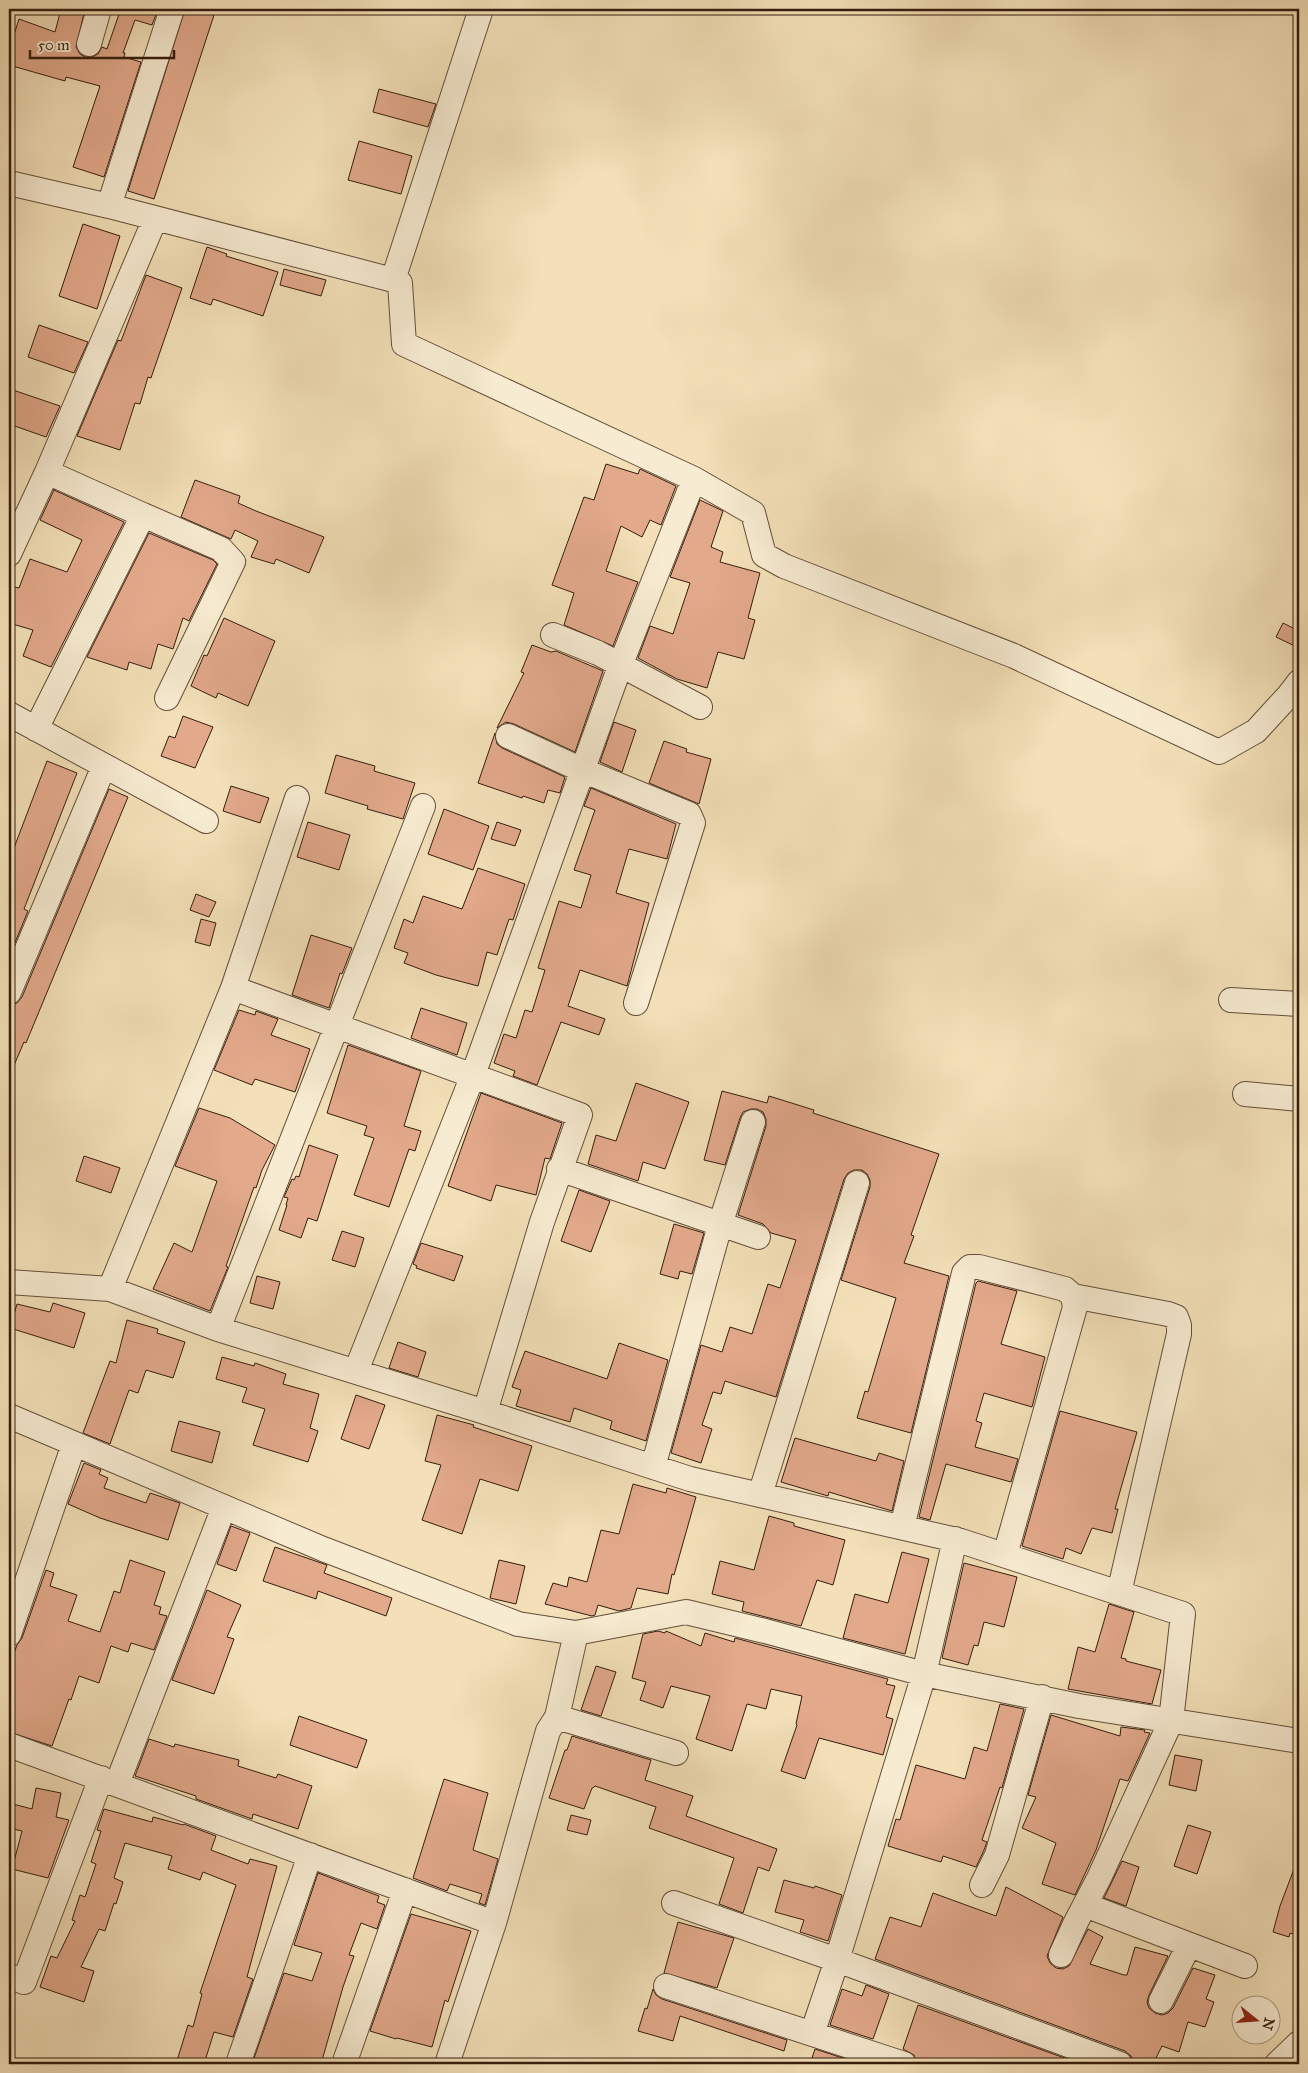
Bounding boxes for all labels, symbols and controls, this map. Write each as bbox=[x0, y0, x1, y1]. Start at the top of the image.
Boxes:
scale bar bbox=[30, 28, 174, 60]
text: 50 m bbox=[38, 36, 70, 54]
north arrow bbox=[1230, 1996, 1280, 2046]
text: N bbox=[1258, 2015, 1278, 2032]

